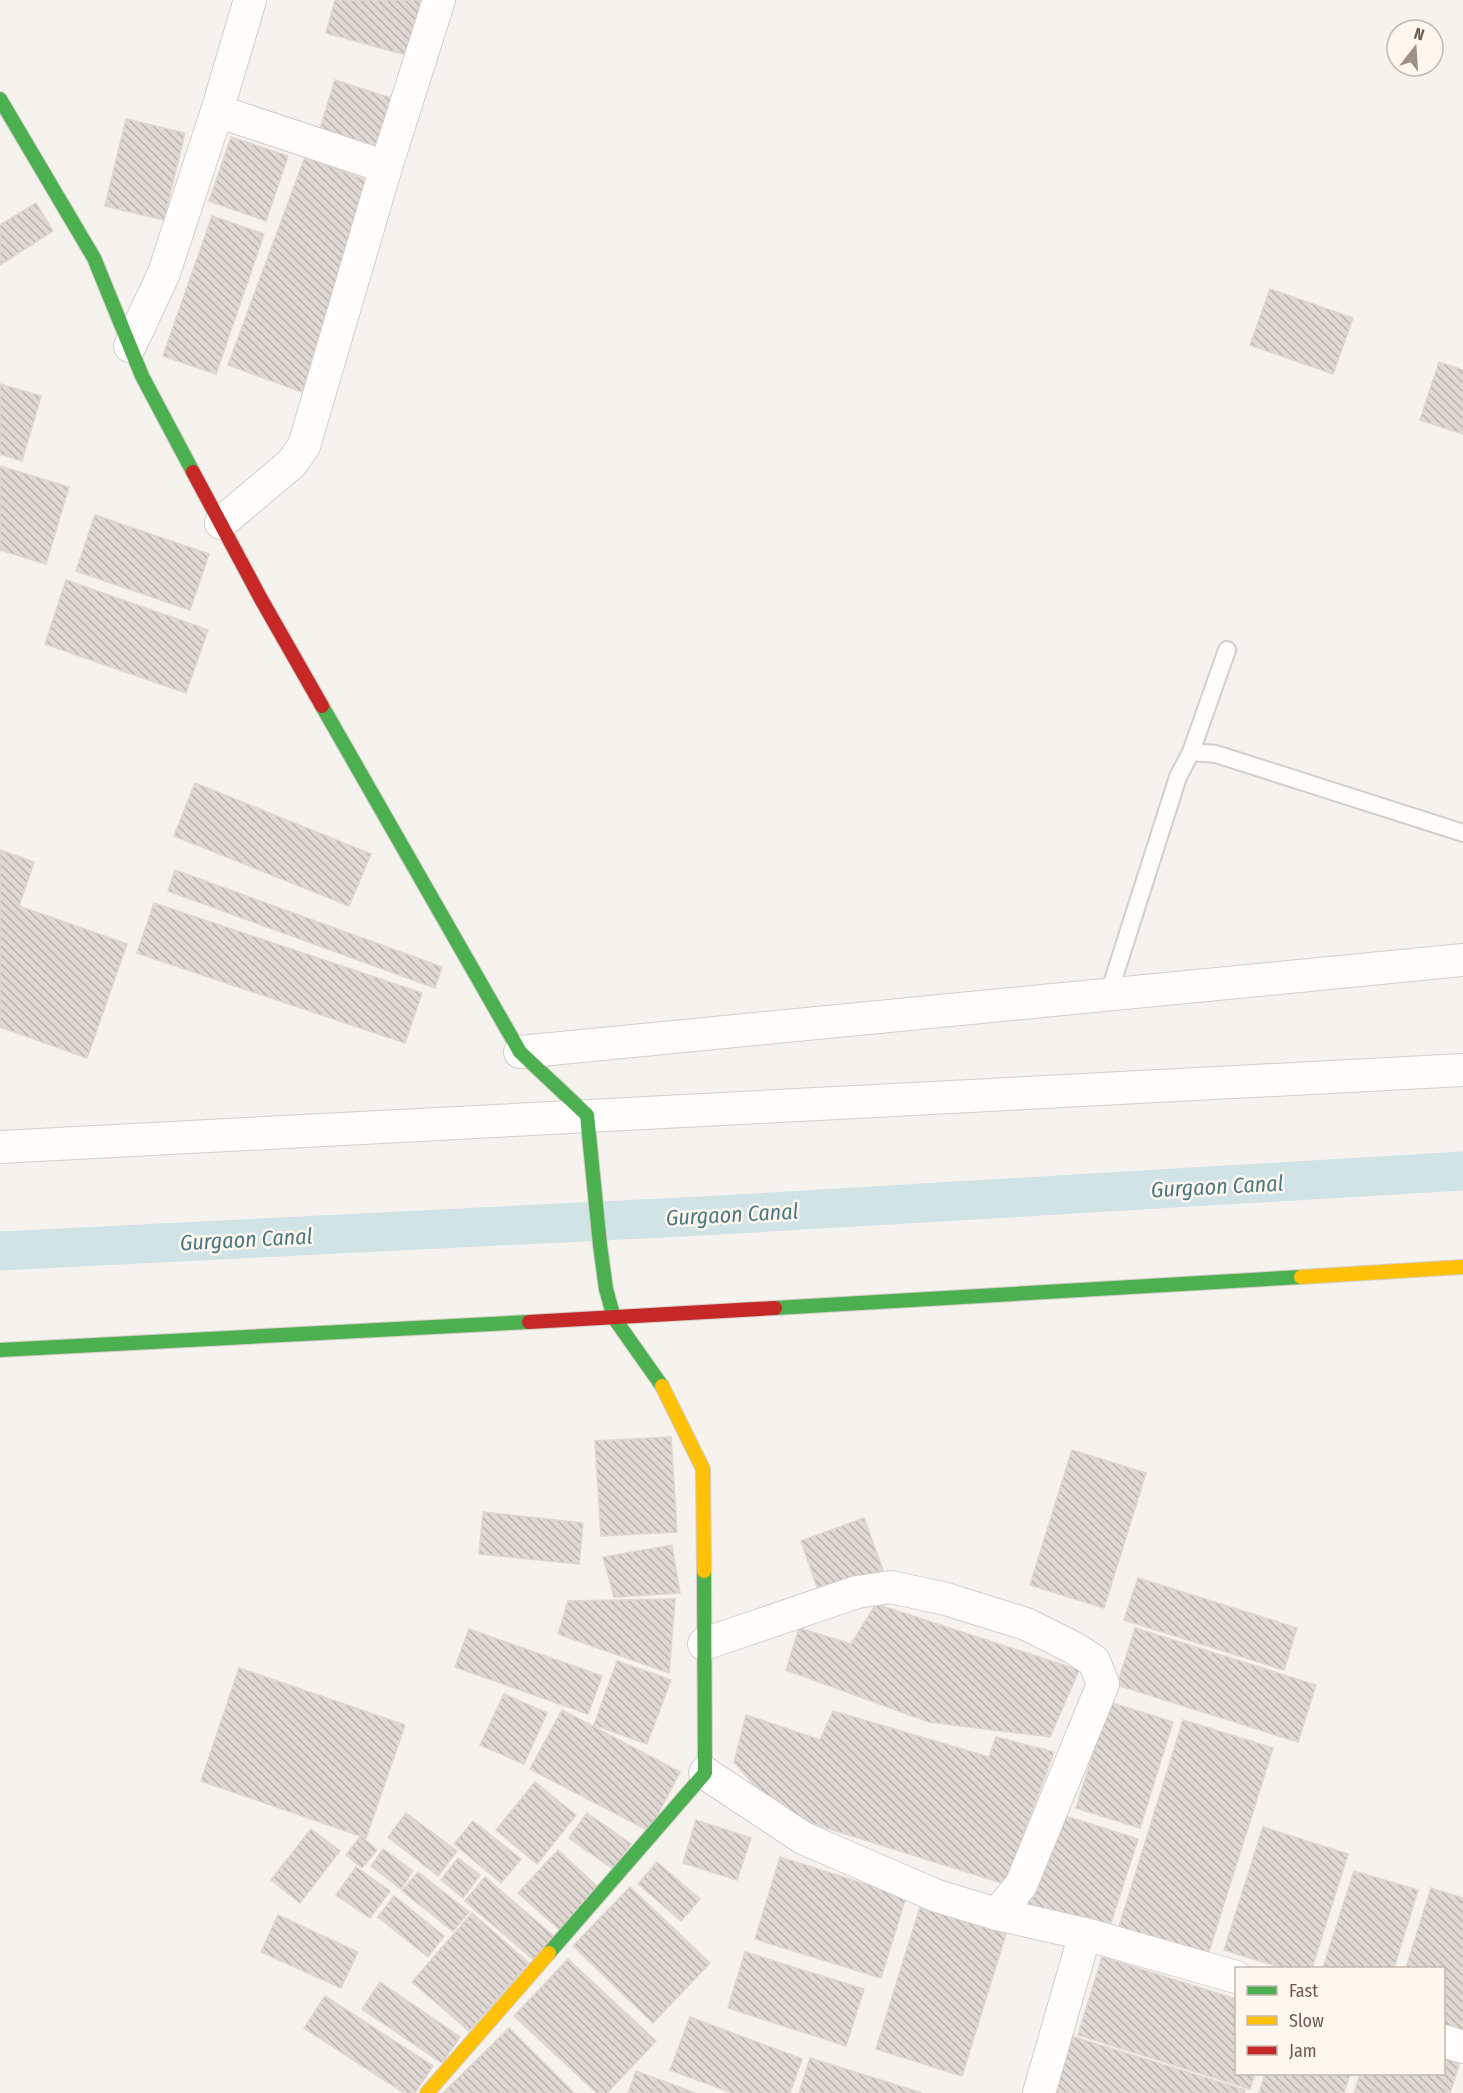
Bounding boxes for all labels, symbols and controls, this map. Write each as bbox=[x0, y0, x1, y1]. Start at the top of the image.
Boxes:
north arrow bbox=[1385, 18, 1445, 78]
text: N bbox=[1412, 24, 1427, 45]
water label: Gurgaon Canal bbox=[1150, 1170, 1284, 1203]
water label: Gurgaon Canal bbox=[665, 1198, 799, 1231]
water label: Gurgaon Canal bbox=[179, 1223, 313, 1256]
legend bbox=[1235, 1967, 1445, 2075]
text: Fast bbox=[1289, 1980, 1318, 2002]
text: Slow bbox=[1289, 2010, 1324, 2032]
text: Jam bbox=[1289, 2040, 1317, 2062]

